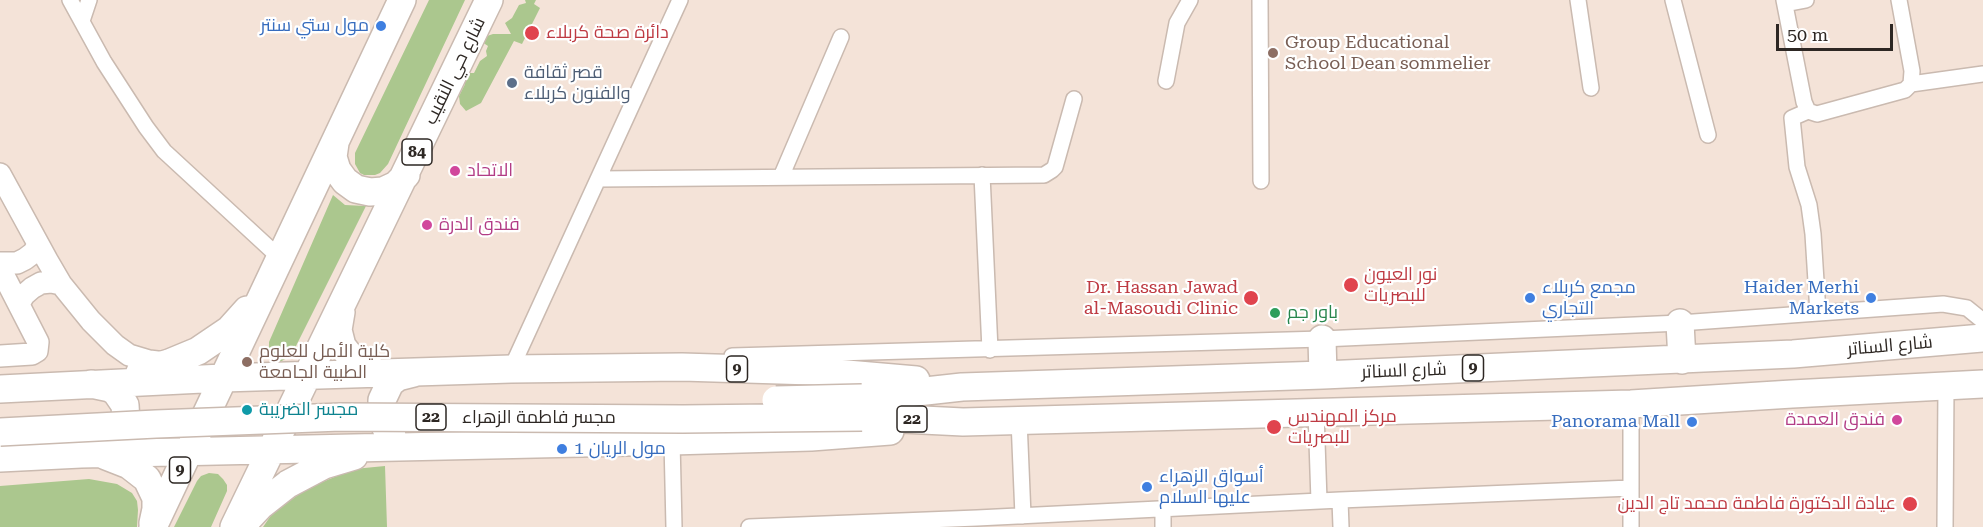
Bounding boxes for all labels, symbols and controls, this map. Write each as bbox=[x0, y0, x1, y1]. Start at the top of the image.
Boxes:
scale bar bbox=[1779, 12, 1896, 50]
street label: شارع حي النقيب bbox=[420, 14, 490, 128]
place label: مول ستي سنتر bbox=[260, 15, 369, 37]
marker: مول ستي سنتر bbox=[374, 19, 388, 33]
place label: دائرة صحة كربلاء bbox=[546, 22, 669, 44]
marker: دائرة صحة كربلاء bbox=[523, 24, 541, 42]
text: 50 m bbox=[1787, 24, 1828, 45]
place label: Group Educational School Dean sommelier bbox=[1285, 32, 1491, 74]
marker: Group Educational School Dean sommelier bbox=[1266, 46, 1280, 60]
place label: قصر ثقافة والفنون كربلاء bbox=[524, 62, 631, 104]
marker: قصر ثقافة والفنون كربلاء bbox=[505, 76, 519, 90]
road number: 84 bbox=[402, 139, 432, 165]
place label: الاتحاد bbox=[467, 160, 513, 182]
marker: الاتحاد bbox=[448, 164, 462, 178]
place label: فندق الدرة bbox=[439, 214, 520, 236]
marker: فندق الدرة bbox=[420, 218, 434, 232]
place label: نور العيون للبصريات bbox=[1364, 264, 1437, 306]
marker: نور العيون للبصريات bbox=[1342, 276, 1360, 294]
place label: Dr. Hassan Jawad al-Masoudi Clinic bbox=[1084, 277, 1238, 320]
place label: مجمع كربلاء التجاري bbox=[1542, 277, 1636, 320]
place label: Haider Merhi Markets bbox=[1744, 277, 1859, 320]
marker: Dr. Hassan Jawad al-Masoudi Clinic bbox=[1242, 289, 1260, 307]
marker: مجمع كربلاء التجاري bbox=[1523, 291, 1537, 305]
marker: Haider Merhi Markets bbox=[1864, 291, 1878, 305]
place label: باور جم bbox=[1287, 302, 1338, 324]
marker: باور جم bbox=[1268, 306, 1282, 320]
street label: شارع السناتر bbox=[1846, 332, 1934, 360]
place label: كلية الأمل للعلوم الطبية الجامعة bbox=[259, 341, 390, 384]
marker: كلية الأمل للعلوم الطبية الجامعة bbox=[240, 355, 254, 369]
road number: 9 bbox=[1462, 355, 1484, 381]
road number: 9 bbox=[726, 356, 748, 382]
street label: شارع السناتر bbox=[1361, 359, 1447, 383]
place label: مجسر الضريبة bbox=[259, 399, 358, 421]
marker: مجسر الضريبة bbox=[240, 403, 254, 417]
road number: 22 bbox=[416, 404, 446, 430]
road number: 22 bbox=[897, 406, 927, 432]
place label: مركز المهندس للبصريات bbox=[1288, 406, 1397, 448]
street label: مجسر فاطمة الزهراء bbox=[462, 407, 616, 429]
place label: فندق العمدة bbox=[1786, 409, 1885, 431]
place label: Panorama Mall bbox=[1551, 411, 1680, 433]
marker: فندق العمدة bbox=[1890, 413, 1904, 427]
marker: Panorama Mall bbox=[1685, 415, 1699, 429]
marker: مركز المهندس للبصريات bbox=[1265, 418, 1283, 436]
place label: مول الريان 1 bbox=[574, 438, 666, 460]
marker: مول الريان 1 bbox=[555, 442, 569, 456]
road number: 9 bbox=[170, 457, 190, 483]
place label: أسواق الزهراء عليها السلام bbox=[1159, 466, 1264, 508]
marker: أسواق الزهراء عليها السلام bbox=[1140, 480, 1154, 494]
place label: عيادة الدكتورة فاطمة محمد تاج الدين bbox=[1617, 493, 1896, 515]
marker: عيادة الدكتورة فاطمة محمد تاج الدين bbox=[1901, 495, 1919, 513]

